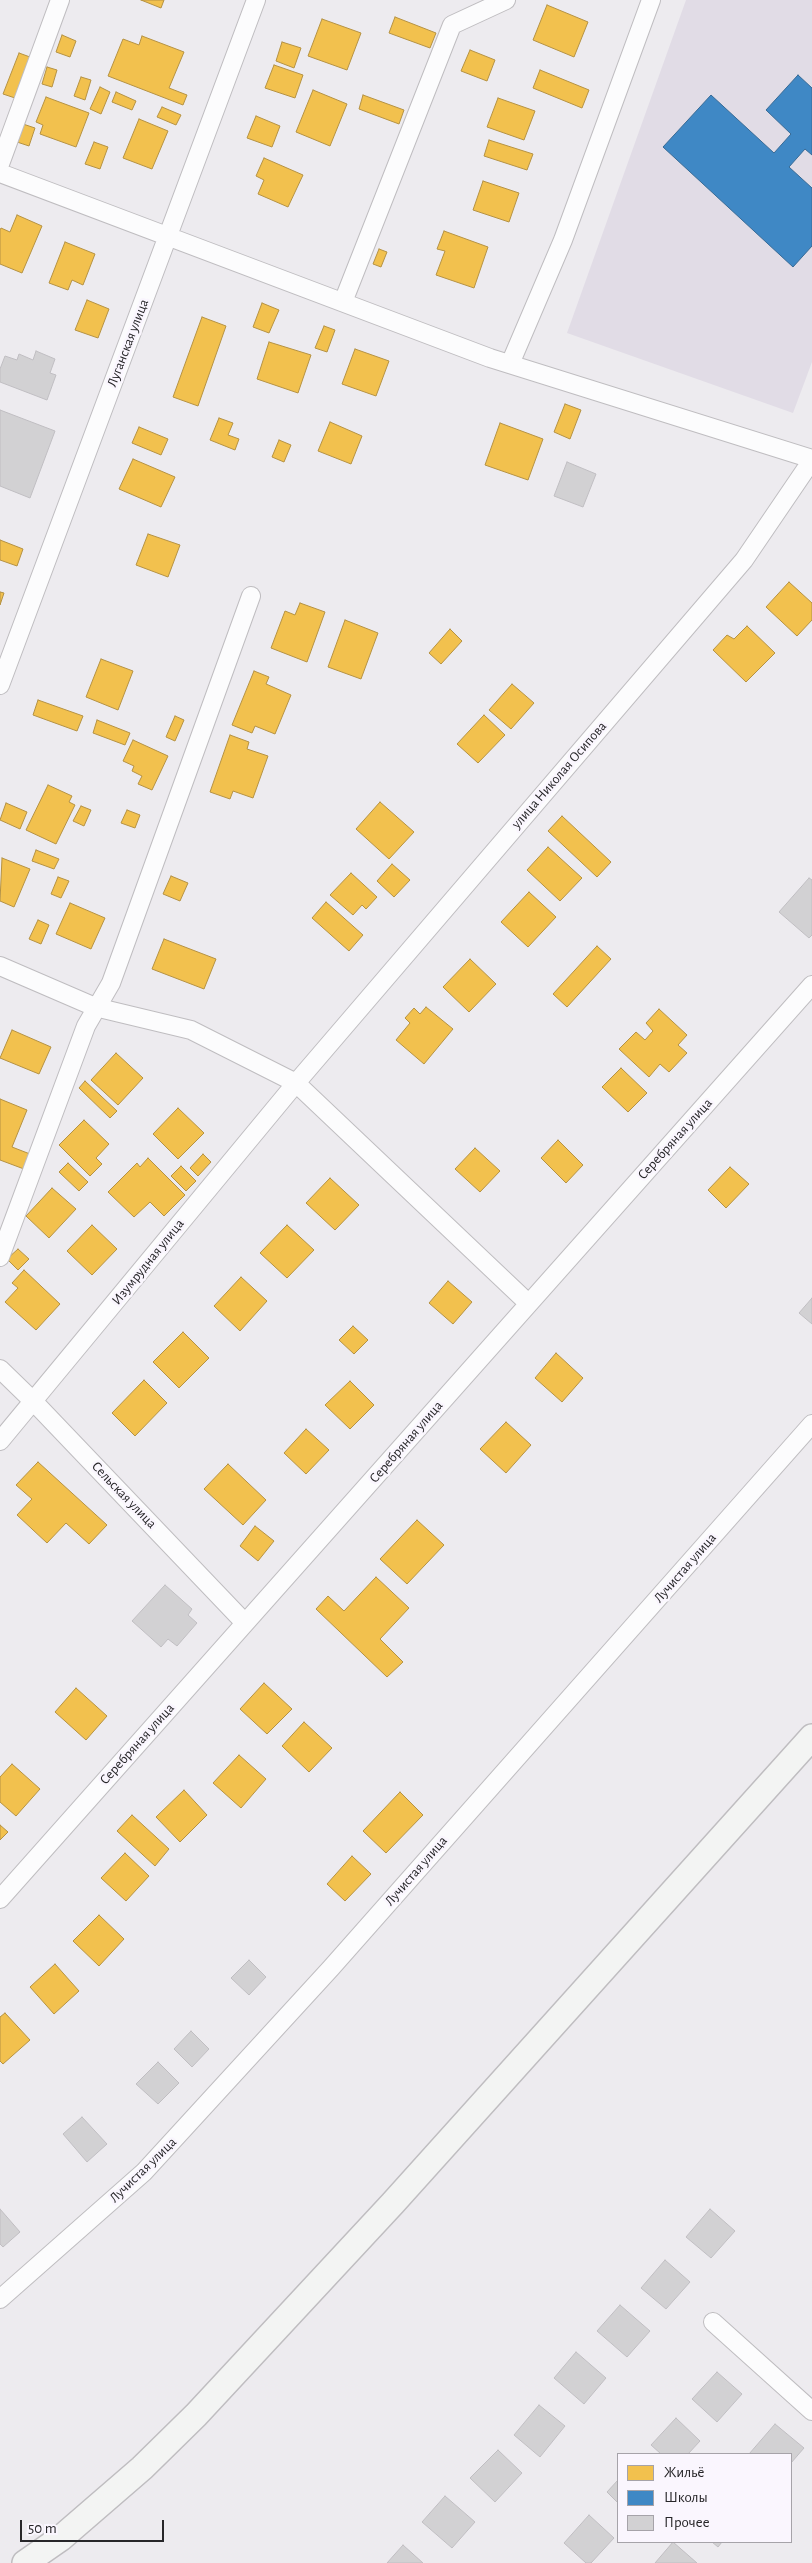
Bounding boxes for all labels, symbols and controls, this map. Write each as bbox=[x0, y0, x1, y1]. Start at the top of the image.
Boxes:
street label: Луганская улица bbox=[104, 297, 152, 389]
street label: улица Николая Осипова bbox=[508, 718, 610, 832]
street label: Серебряная улица bbox=[634, 1095, 716, 1183]
street label: Изумрудная улица bbox=[108, 1216, 188, 1308]
street label: Серебряная улица bbox=[366, 1397, 446, 1487]
street label: Сельская улица bbox=[88, 1458, 160, 1532]
street label: Лучистая улица bbox=[650, 1530, 720, 1606]
street label: Серебряная улица bbox=[96, 1700, 178, 1788]
street label: Лучистая улица bbox=[381, 1833, 451, 1909]
street label: Лучистая улица bbox=[106, 2134, 180, 2206]
legend bbox=[617, 2453, 792, 2543]
text: Жильё bbox=[664, 2465, 704, 2480]
text: Школы bbox=[664, 2490, 708, 2505]
scale bar bbox=[22, 2510, 166, 2542]
text: Прочее bbox=[664, 2515, 710, 2530]
text: 50 m bbox=[28, 2521, 57, 2536]

